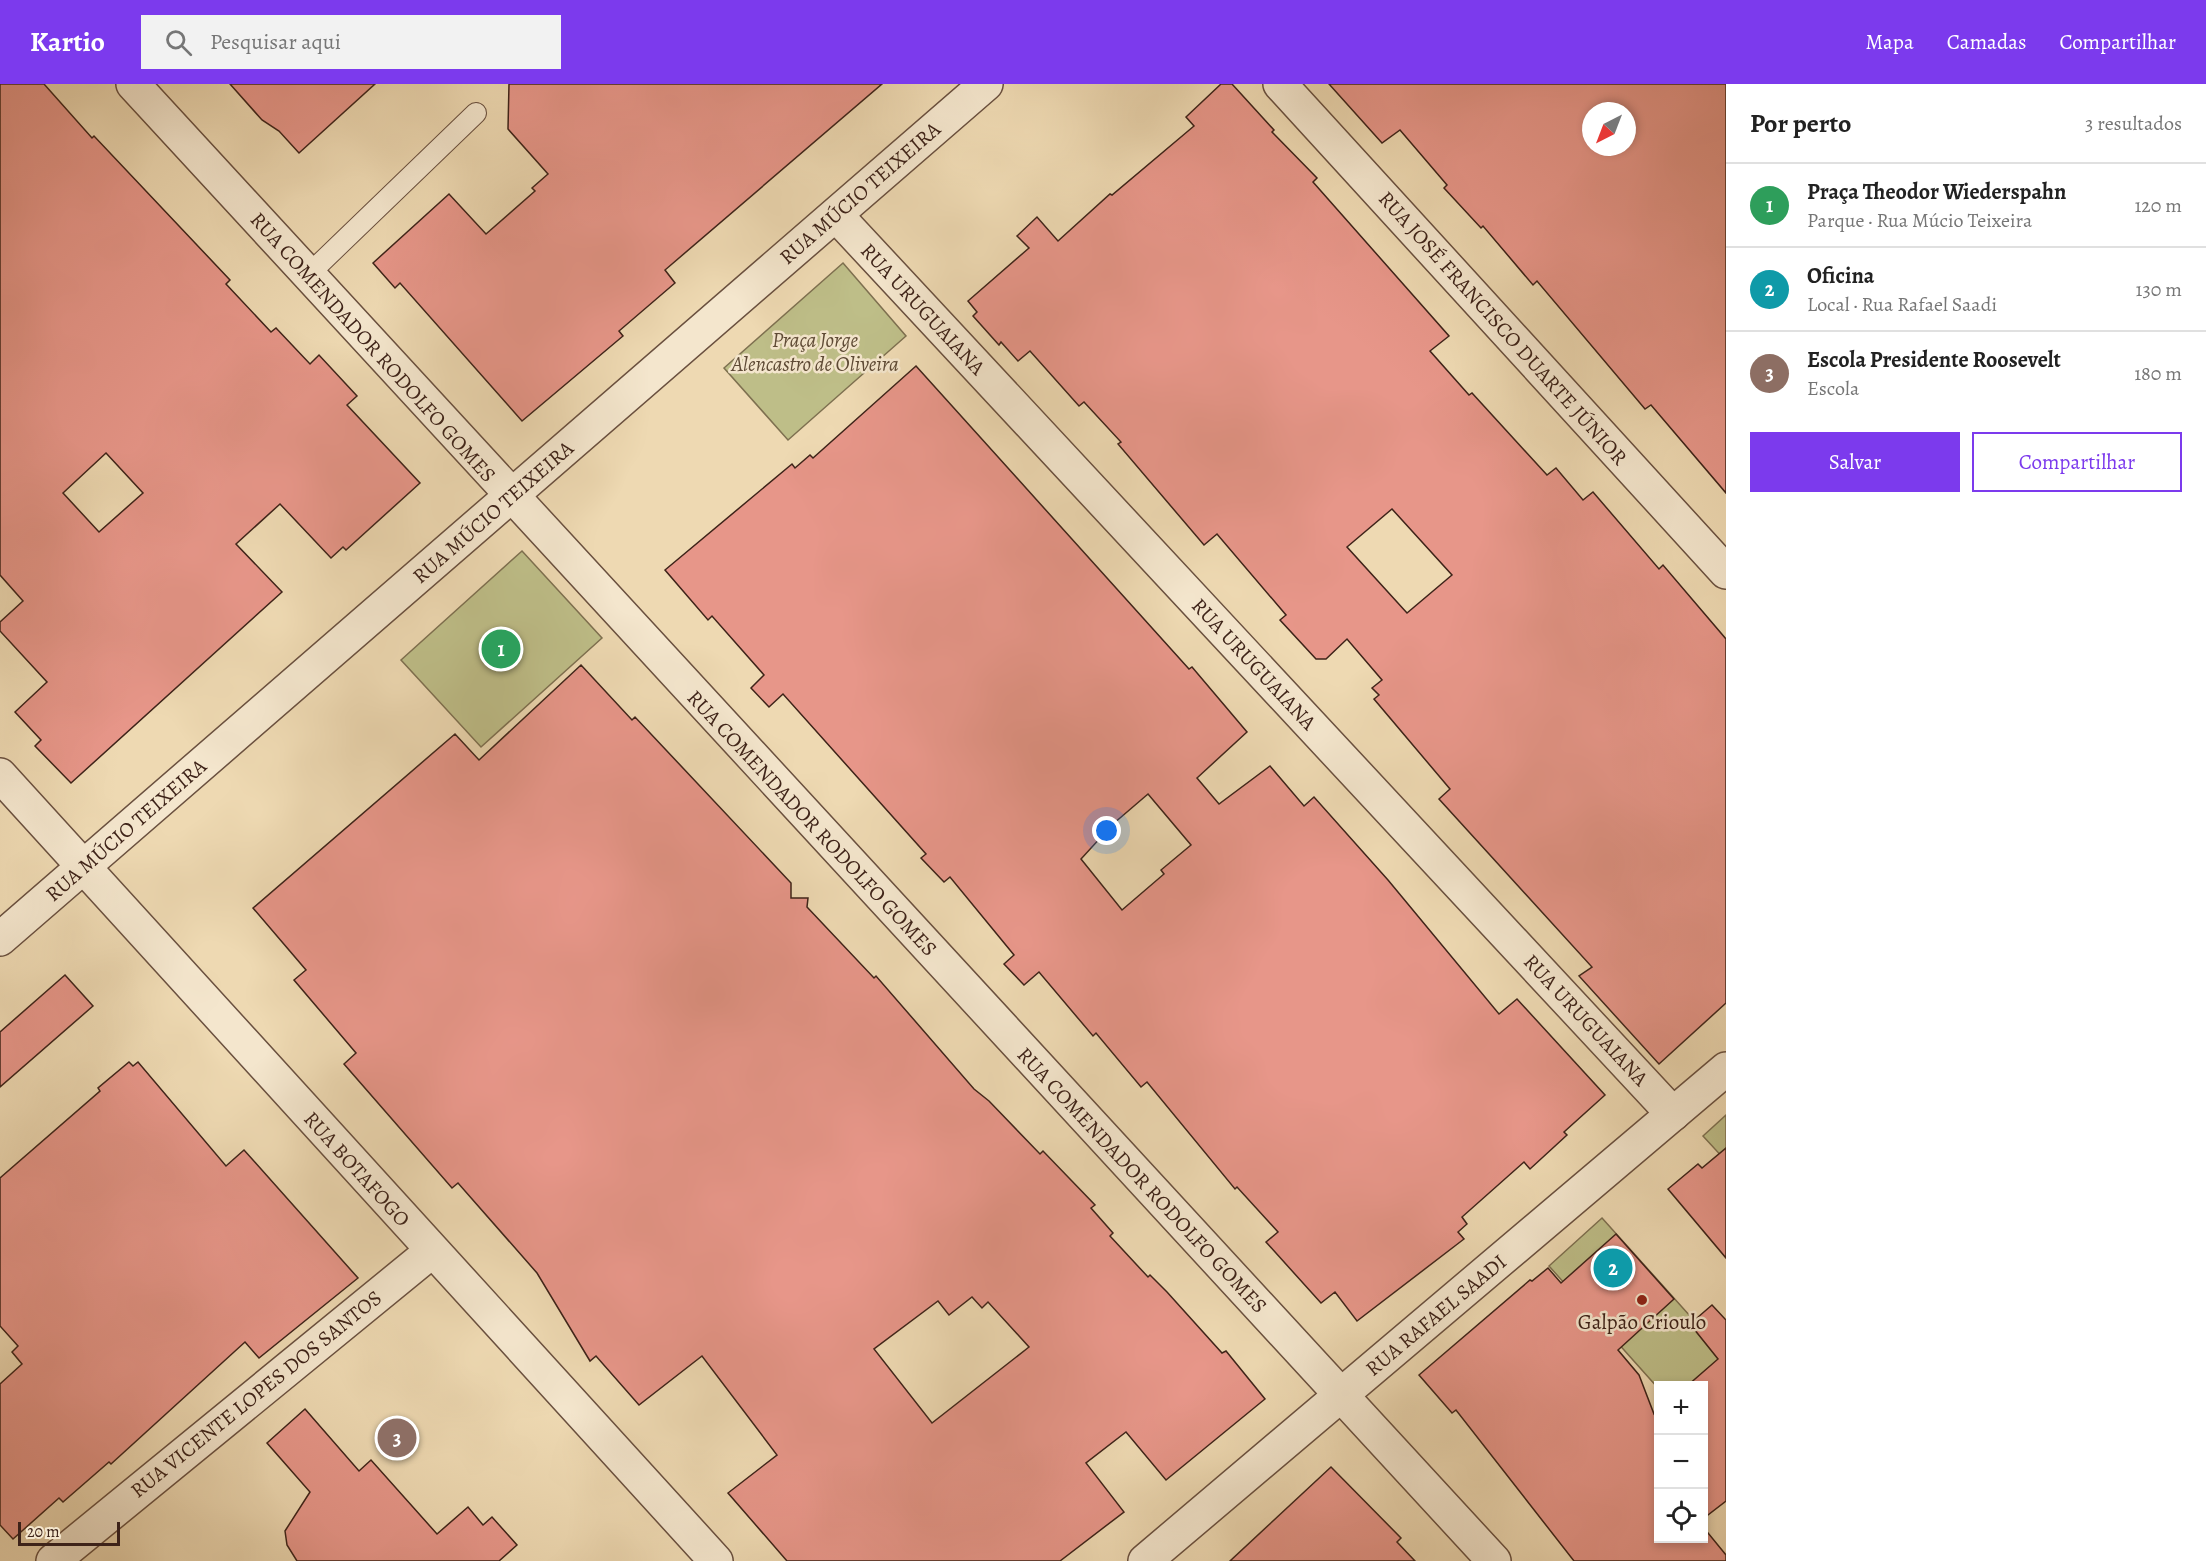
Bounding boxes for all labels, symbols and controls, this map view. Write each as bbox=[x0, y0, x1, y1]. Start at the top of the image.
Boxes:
search box bbox=[141, 15, 561, 69]
text: Kartio bbox=[30, 23, 105, 61]
icon: search bbox=[162, 26, 195, 59]
text: Pesquisar aqui bbox=[210, 27, 341, 57]
text: Mapa bbox=[1865, 28, 1914, 56]
text: Camadas bbox=[1947, 28, 2026, 56]
text: Compartilhar bbox=[2059, 28, 2176, 56]
north arrow bbox=[1582, 102, 1636, 156]
text: Por perto bbox=[1750, 106, 1851, 141]
text: 3 resultados bbox=[2085, 110, 2182, 137]
street label: RUA MÚCIO TEIXEIRA bbox=[774, 115, 947, 271]
text: Praça Theodor Wiederspahn bbox=[1807, 177, 2066, 207]
street label: RUA JOSÉ FRANCISCO DUARTE JÚNIOR bbox=[1372, 185, 1634, 471]
text: 1 bbox=[1766, 192, 1773, 219]
text: 120 m bbox=[2134, 192, 2182, 219]
street label: RUA COMENDADOR RODOLFO GOMES bbox=[244, 206, 502, 488]
text: Parque · Rua Múcio Teixeira bbox=[1807, 207, 2032, 234]
street label: RUA URUGUAIANA bbox=[854, 237, 992, 382]
text: Oficina bbox=[1807, 261, 1874, 291]
text: 2 bbox=[1765, 276, 1774, 303]
text: 130 m bbox=[2136, 276, 2182, 303]
text: Local · Rua Rafael Saadi bbox=[1807, 291, 1997, 318]
park label: Praça Jorge Alencastro de Oliveira bbox=[730, 326, 899, 378]
text: Escola Presidente Roosevelt bbox=[1807, 345, 2061, 375]
text: 3 bbox=[1765, 360, 1774, 387]
text: 180 m bbox=[2134, 360, 2182, 387]
text: Escola bbox=[1807, 375, 1859, 402]
button: Salvar bbox=[1750, 432, 1960, 492]
button: Compartilhar bbox=[1972, 432, 2182, 492]
street label: RUA MÚCIO TEIXEIRA bbox=[407, 434, 580, 590]
street label: RUA URUGUAIANA bbox=[1185, 592, 1323, 737]
pin: 1 bbox=[482, 626, 520, 672]
street label: RUA COMENDADOR RODOLFO GOMES bbox=[681, 684, 943, 962]
street label: RUA MÚCIO TEIXEIRA bbox=[40, 752, 213, 908]
your location bbox=[1092, 816, 1121, 845]
street label: RUA URUGUAIANA bbox=[1517, 948, 1655, 1093]
street label: RUA COMENDADOR RODOLFO GOMES bbox=[1011, 1041, 1273, 1319]
street label: RUA BOTAFOGO bbox=[298, 1105, 416, 1233]
pin: 2 bbox=[1594, 1246, 1632, 1290]
street label: RUA RAFAEL SAADI bbox=[1360, 1248, 1512, 1382]
street label: RUA VICENTE LOPES DOS SANTOS bbox=[125, 1284, 387, 1504]
marker: Galpão Crioulo bbox=[1635, 1293, 1649, 1307]
place label: Galpão Crioulo bbox=[1578, 1308, 1706, 1336]
map controls bbox=[1654, 1381, 1708, 1543]
button: + bbox=[1654, 1381, 1708, 1435]
pin: 3 bbox=[378, 1416, 416, 1460]
button: − bbox=[1654, 1435, 1708, 1489]
button: locate bbox=[1654, 1489, 1708, 1543]
scale bar bbox=[18, 1519, 120, 1546]
text: 20 m bbox=[27, 1521, 60, 1543]

